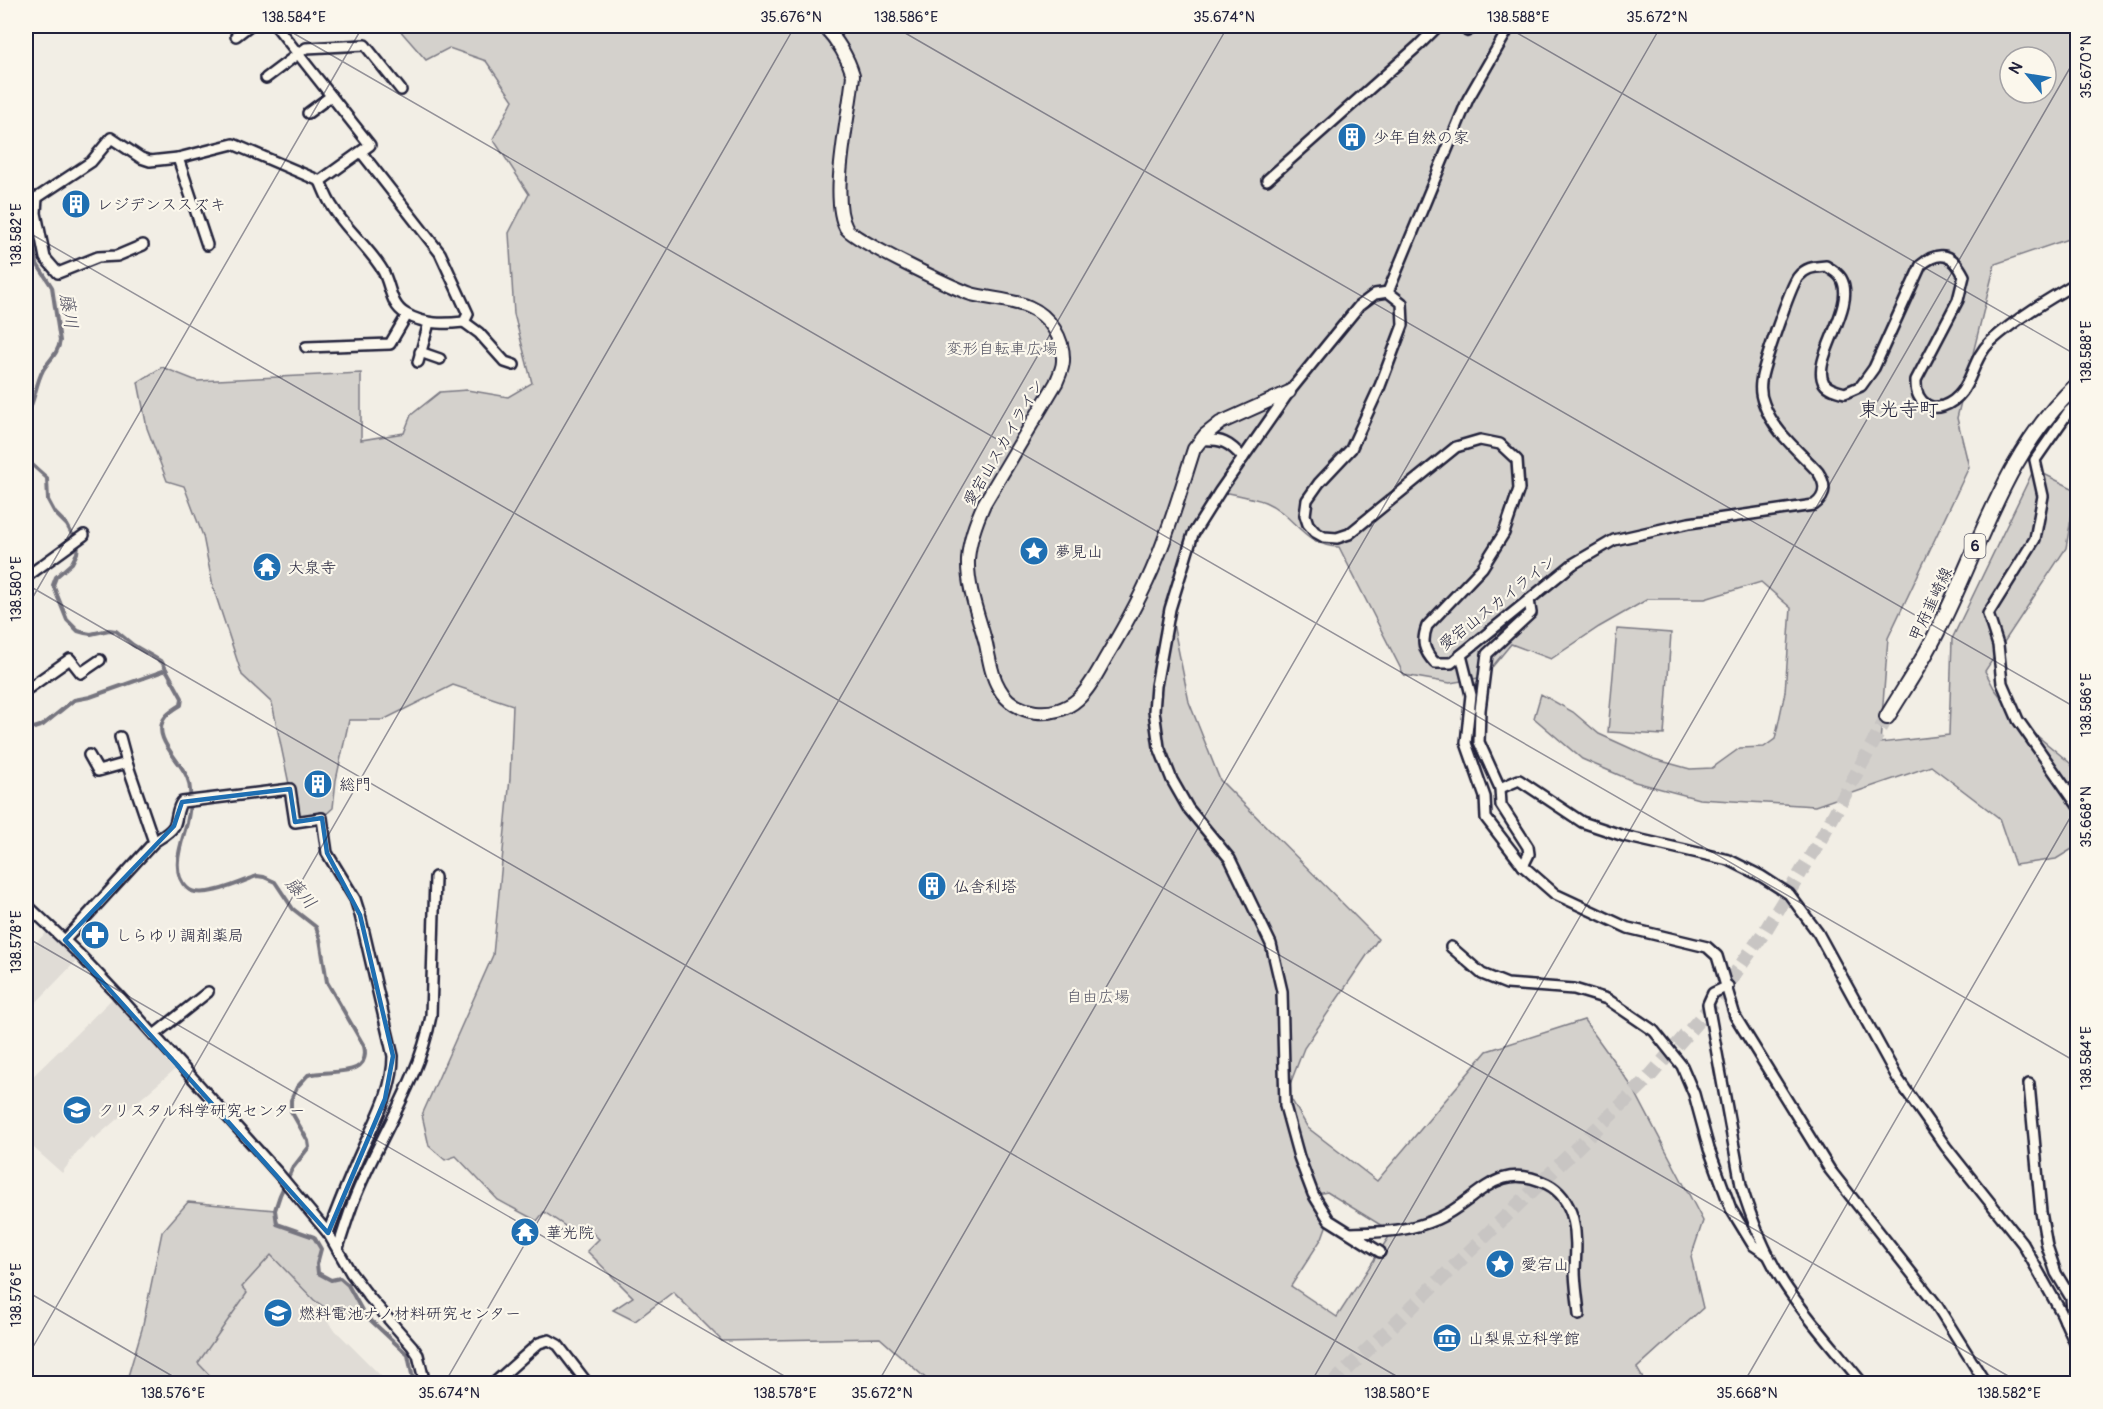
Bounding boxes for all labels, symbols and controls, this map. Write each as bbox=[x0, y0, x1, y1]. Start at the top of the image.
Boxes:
text: 138.584°E bbox=[262, 8, 326, 27]
text: 35.676°N bbox=[760, 8, 822, 27]
text: 138.586°E bbox=[874, 8, 938, 27]
text: 35.674°N bbox=[1193, 8, 1255, 27]
text: 138.588°E bbox=[1487, 8, 1550, 27]
text: 35.672°N bbox=[1626, 8, 1688, 27]
text: 35.670°N bbox=[2077, 35, 2096, 99]
north arrow bbox=[1998, 45, 2058, 105]
text: N bbox=[2005, 58, 2027, 78]
building icon: 少年自然の家 bbox=[1336, 121, 1368, 153]
place label: 少年自然の家 bbox=[1373, 128, 1469, 148]
building icon: レジデンススズキ bbox=[60, 188, 92, 220]
place label: レジデンススズキ bbox=[97, 195, 226, 215]
text: 138.582°E bbox=[7, 203, 26, 267]
water label: 藤川 bbox=[54, 292, 83, 331]
text: 138.588°E bbox=[2077, 320, 2096, 383]
park label: 変形自転車広場 bbox=[946, 339, 1058, 359]
street label: 愛宕山スカイライン bbox=[959, 375, 1048, 510]
district label: 東光寺町 bbox=[1859, 397, 1939, 422]
road number: 6 bbox=[1964, 534, 1986, 558]
place icon: 夢見山 bbox=[1018, 535, 1050, 567]
place label: 夢見山 bbox=[1055, 542, 1103, 562]
temple icon: 大泉寺 bbox=[251, 551, 283, 583]
street label: 愛宕山スカイライン bbox=[1435, 551, 1560, 655]
text: 138.580°E bbox=[7, 556, 26, 622]
place label: 大泉寺 bbox=[288, 558, 336, 578]
street label: 甲府韮崎線 bbox=[1905, 564, 1957, 645]
text: 138.586°E bbox=[2077, 673, 2096, 737]
building icon: 総門 bbox=[302, 768, 334, 800]
place label: 総門 bbox=[339, 775, 371, 795]
text: 35.668°N bbox=[2077, 786, 2096, 848]
building icon: 仏舎利塔 bbox=[916, 870, 948, 902]
water label: 藤川 bbox=[280, 872, 321, 914]
place label: 仏舎利塔 bbox=[953, 877, 1017, 897]
text: 138.578°E bbox=[7, 910, 26, 974]
pharmacy icon: しらゆり調剤薬局 bbox=[79, 919, 111, 951]
place label: しらゆり調剤薬局 bbox=[116, 926, 244, 946]
park label: 自由広場 bbox=[1066, 987, 1130, 1007]
text: 138.584°E bbox=[2077, 1026, 2096, 1090]
school or university icon: クリスタル科学研究センター bbox=[61, 1094, 93, 1126]
place label: クリスタル科学研究センター bbox=[98, 1101, 305, 1121]
temple icon: 華光院 bbox=[509, 1216, 541, 1248]
place label: 華光院 bbox=[546, 1223, 594, 1243]
place icon: 愛宕山 bbox=[1484, 1248, 1516, 1280]
place label: 愛宕山 bbox=[1521, 1255, 1569, 1275]
text: 138.576°E bbox=[7, 1263, 26, 1327]
school or university icon: 燃料電池ナノ材料研究センター bbox=[262, 1297, 294, 1329]
place label: 燃料電池ナノ材料研究センター bbox=[299, 1304, 521, 1324]
museum icon: 山梨県立科学館 bbox=[1431, 1322, 1463, 1354]
place label: 山梨県立科学館 bbox=[1468, 1329, 1580, 1349]
text: 138.576°E bbox=[141, 1384, 205, 1403]
text: 35.674°N bbox=[418, 1384, 480, 1403]
text: 138.578°E bbox=[753, 1384, 817, 1403]
text: 35.672°N bbox=[851, 1384, 913, 1403]
text: 138.580°E bbox=[1364, 1384, 1430, 1403]
text: 35.668°N bbox=[1716, 1384, 1778, 1403]
text: 138.582°E bbox=[1977, 1384, 2041, 1403]

